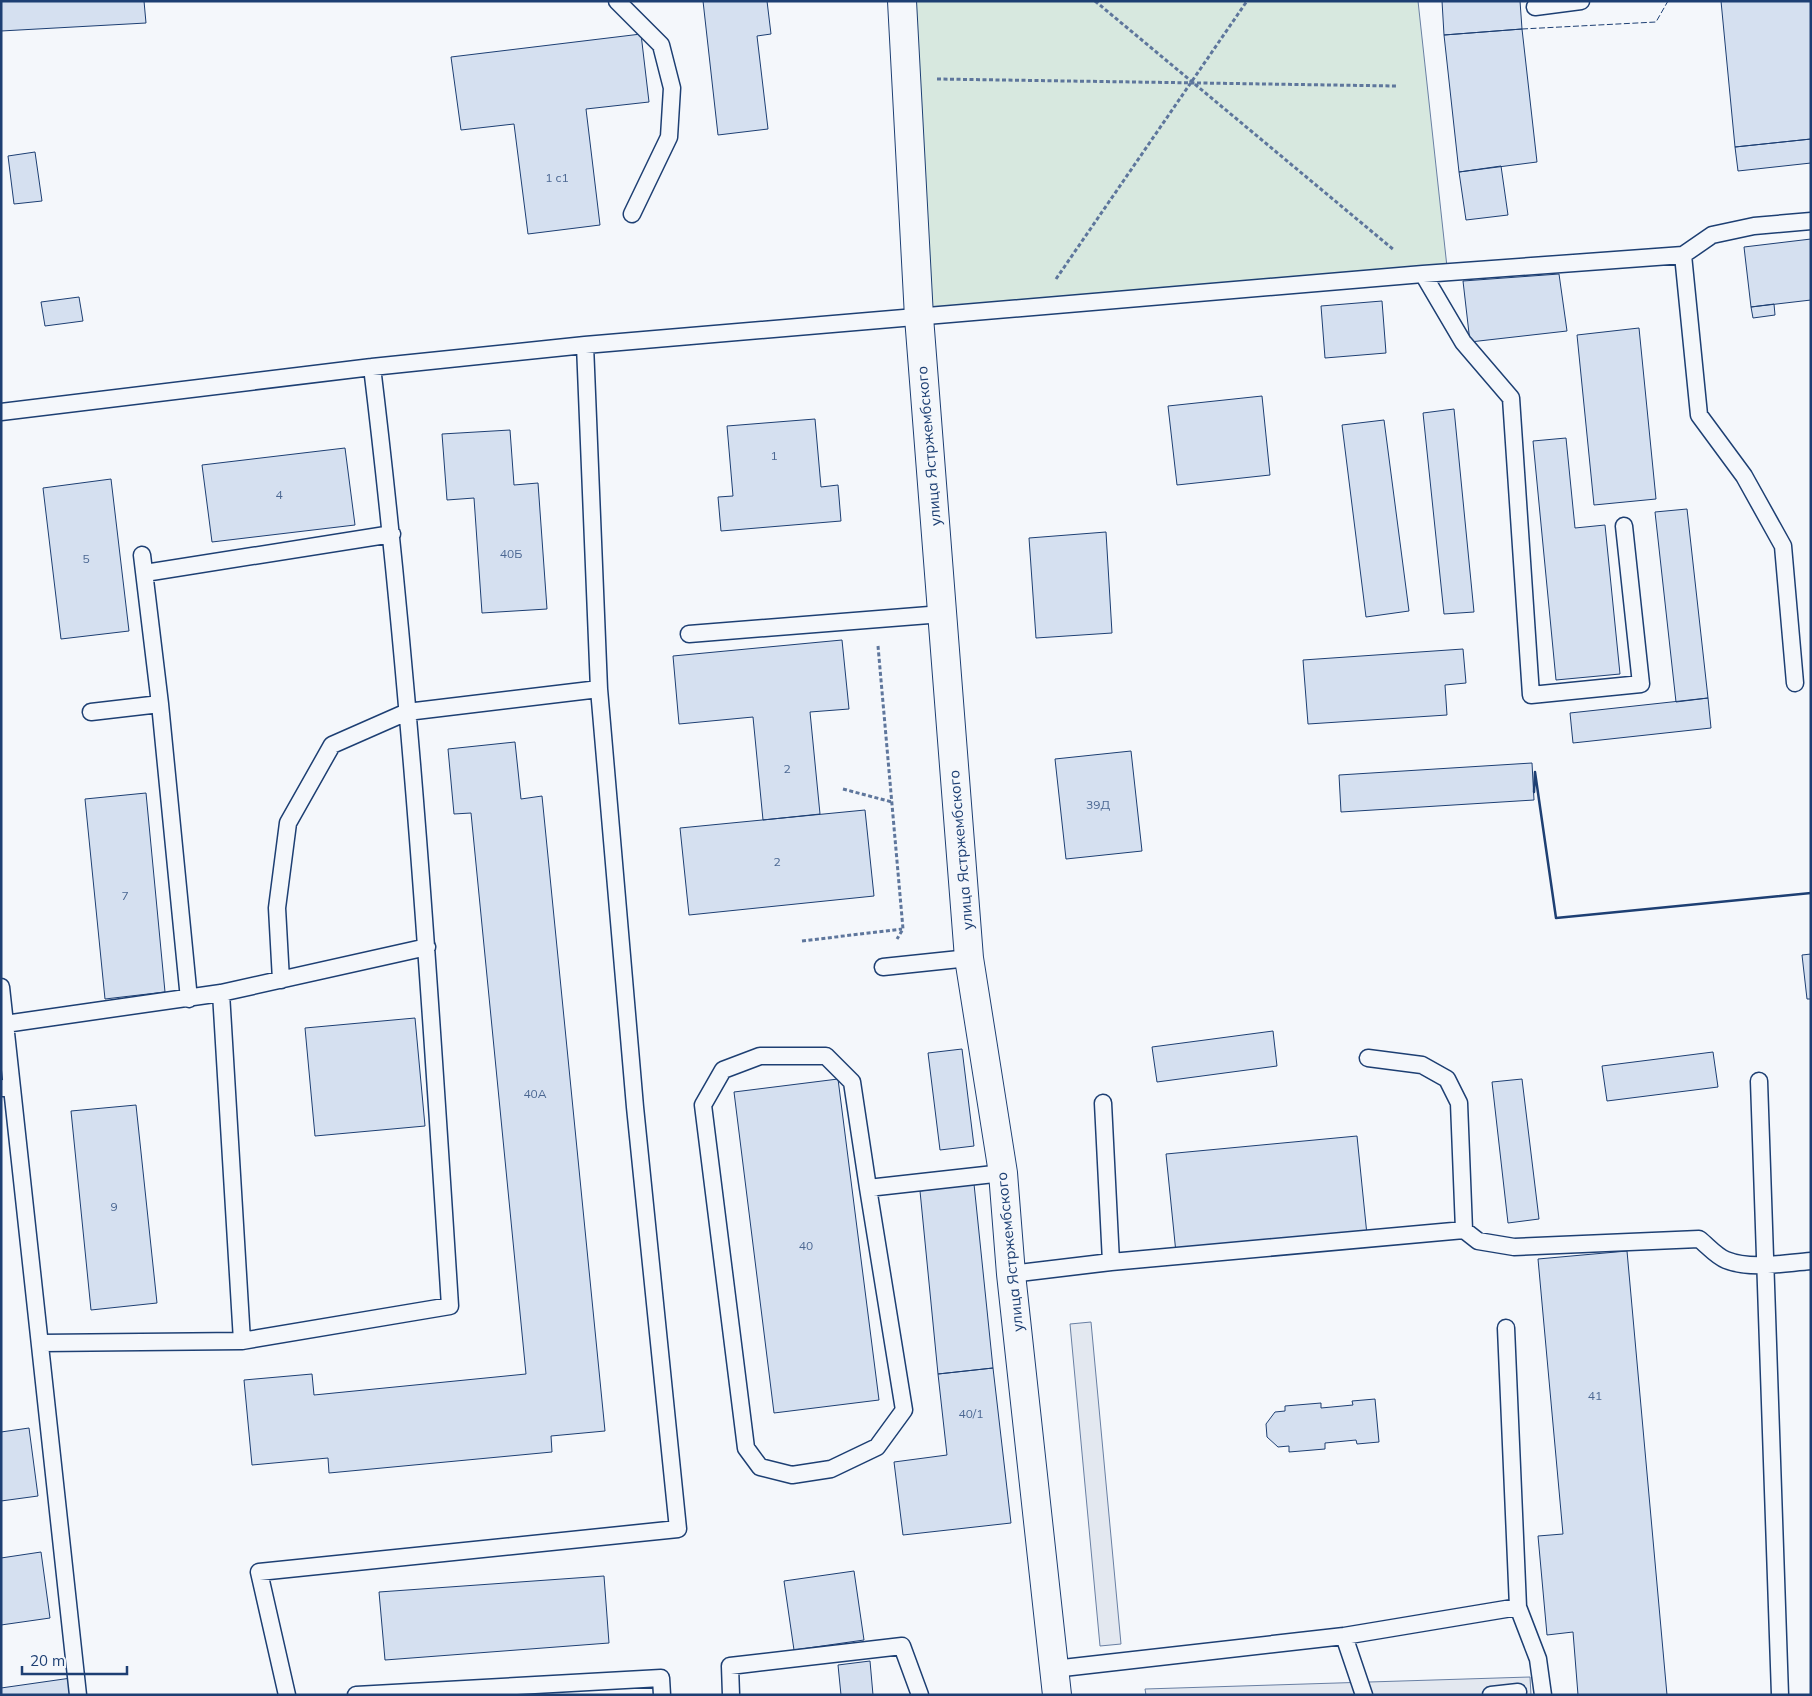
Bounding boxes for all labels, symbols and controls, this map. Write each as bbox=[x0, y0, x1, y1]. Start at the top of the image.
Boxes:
house number: 1 с1 bbox=[545, 170, 569, 185]
street label: улица Ястржембского bbox=[912, 365, 945, 527]
house number: 1 bbox=[770, 448, 778, 463]
house number: 4 bbox=[275, 487, 283, 502]
house number: 40Б bbox=[500, 546, 522, 561]
house number: 5 bbox=[82, 551, 90, 566]
house number: 2 bbox=[783, 761, 791, 776]
street label: улица Ястржембского bbox=[944, 769, 977, 931]
house number: 39Д bbox=[1086, 797, 1110, 812]
house number: 2 bbox=[773, 854, 781, 869]
house number: 7 bbox=[121, 888, 129, 903]
house number: 40А bbox=[523, 1086, 547, 1101]
street label: улица Ястржембского bbox=[992, 1171, 1027, 1333]
house number: 9 bbox=[110, 1199, 118, 1214]
house number: 40 bbox=[799, 1238, 813, 1253]
house number: 41 bbox=[1588, 1388, 1602, 1403]
house number: 40/1 bbox=[958, 1406, 984, 1421]
scale bar bbox=[22, 1644, 128, 1676]
text: 20 m bbox=[30, 1651, 65, 1670]

